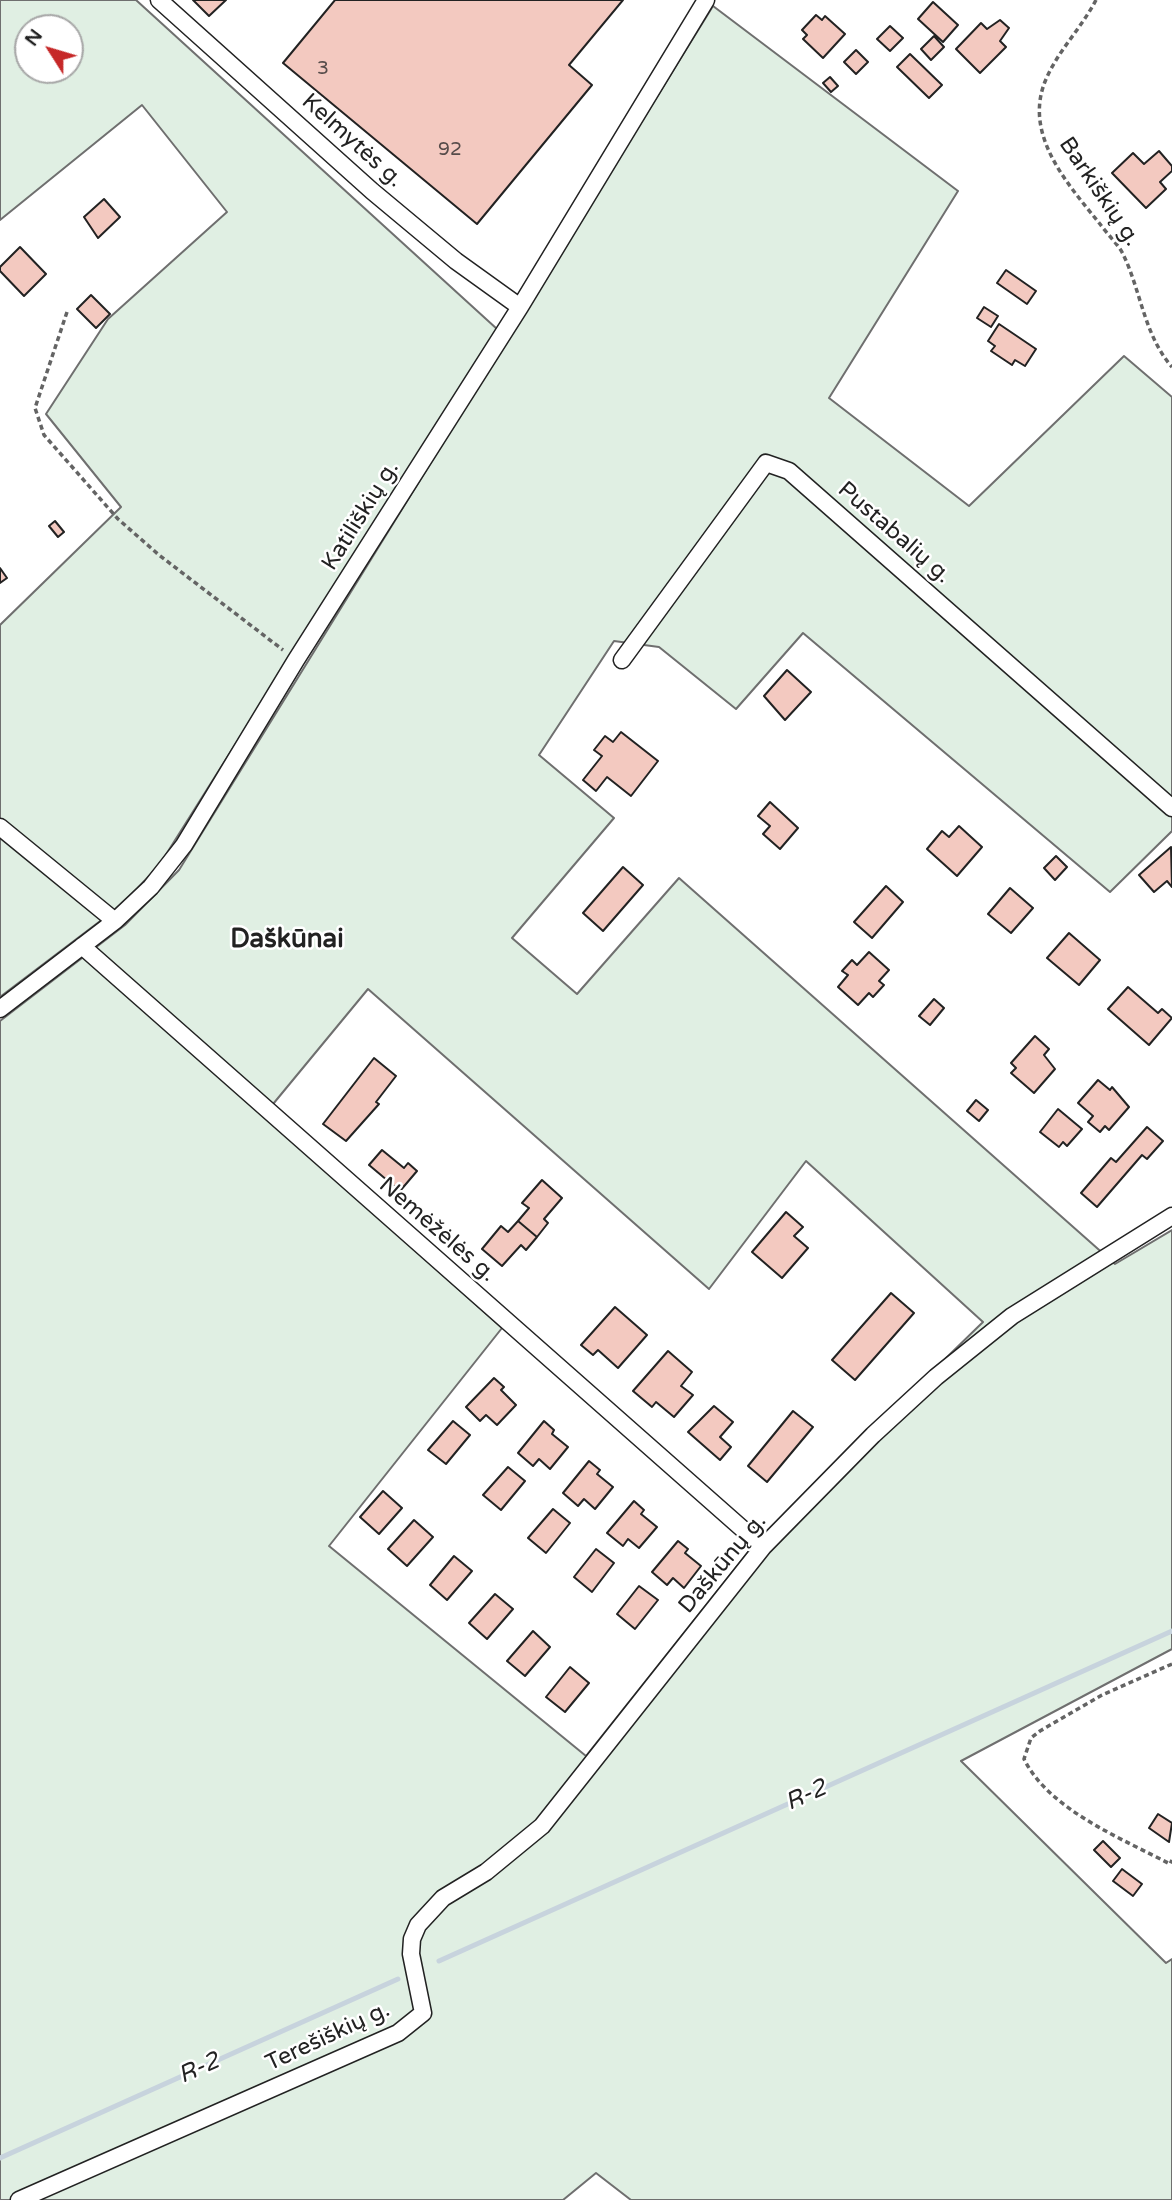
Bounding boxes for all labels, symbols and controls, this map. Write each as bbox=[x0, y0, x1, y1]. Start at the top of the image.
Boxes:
north arrow bbox=[14, 14, 84, 84]
text: N bbox=[20, 25, 47, 50]
house number: 3 bbox=[317, 58, 329, 80]
street label: Kelmytės g. bbox=[296, 88, 408, 194]
street label: Barkiškių g. bbox=[1052, 132, 1146, 252]
house number: 92 bbox=[438, 139, 462, 161]
street label: Katiliškių g. bbox=[316, 456, 406, 576]
street label: Pustabalių g. bbox=[832, 476, 956, 590]
district label: Daškūnai bbox=[230, 924, 344, 956]
street label: Nemėžėlės g. bbox=[373, 1172, 501, 1288]
street label: Daškūnų g. bbox=[673, 1508, 773, 1620]
water label: R-2 bbox=[781, 1774, 831, 1818]
street label: Terešiškių g. bbox=[262, 1996, 394, 2078]
water label: R-2 bbox=[174, 2047, 224, 2091]

